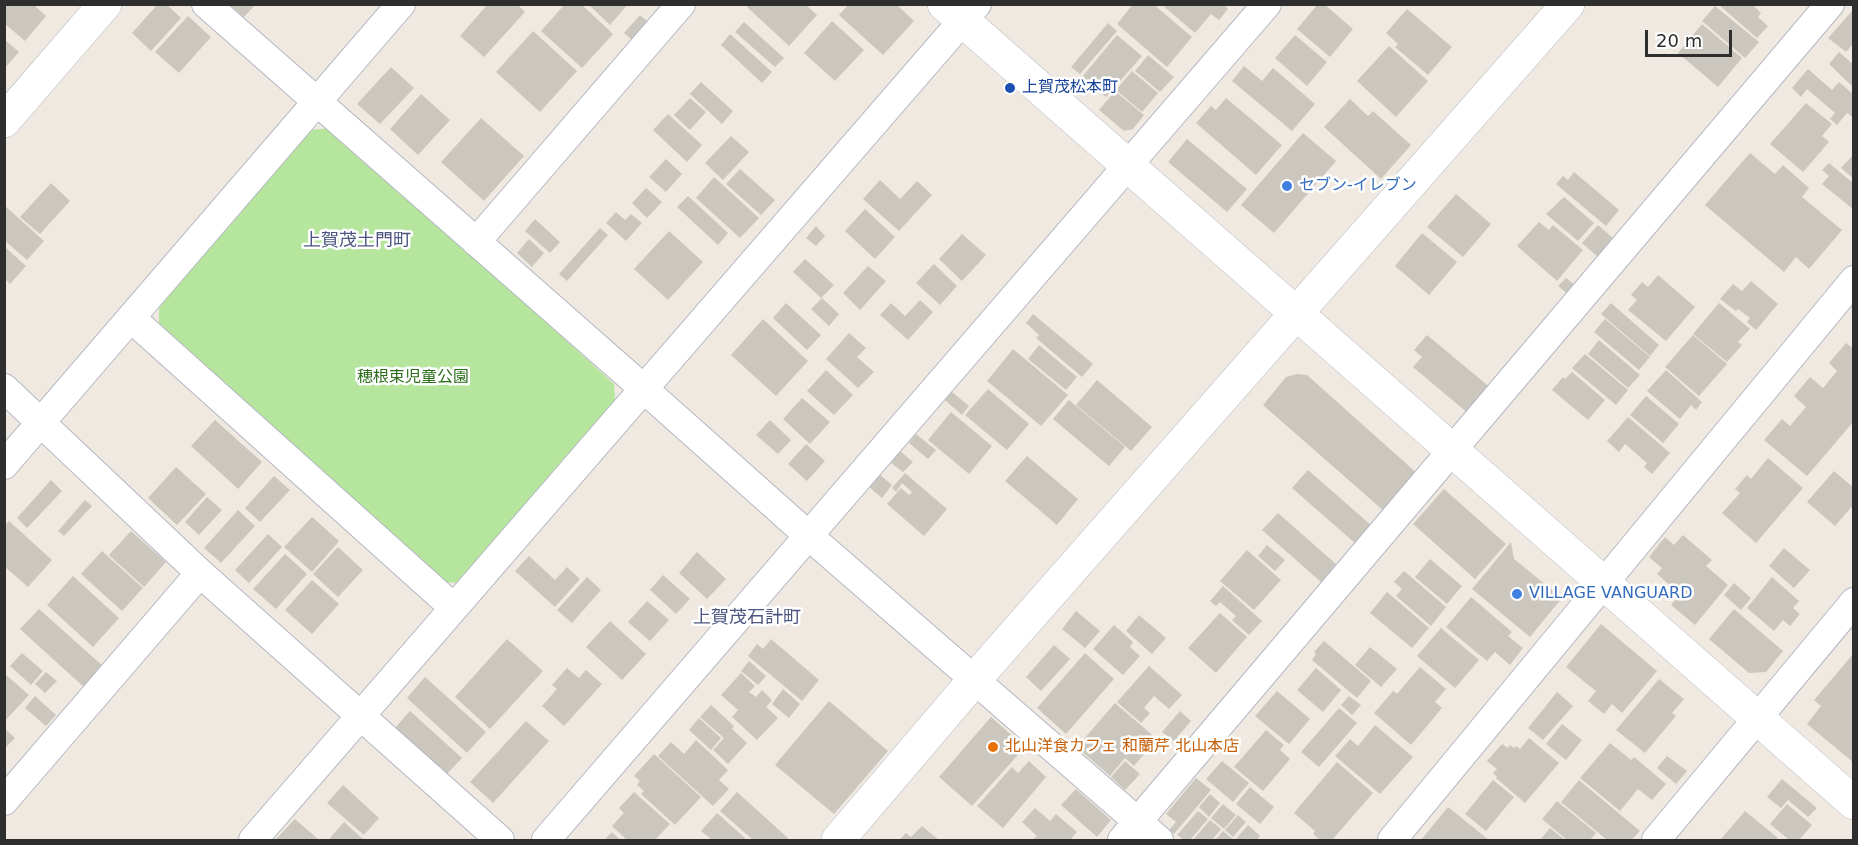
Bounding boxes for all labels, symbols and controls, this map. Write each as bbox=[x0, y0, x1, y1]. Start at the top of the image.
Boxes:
scale bar bbox=[1648, 18, 1735, 56]
text: 20 m bbox=[1656, 30, 1702, 51]
place label: 上賀茂松本町 bbox=[1022, 78, 1118, 98]
marker: 上賀茂松本町 bbox=[1003, 81, 1017, 95]
place label: セブン-イレブン bbox=[1299, 176, 1417, 196]
marker: セブン-イレブン bbox=[1280, 179, 1294, 193]
district label: 上賀茂土門町 bbox=[303, 230, 411, 252]
park label: 穂根束児童公園 bbox=[357, 368, 469, 388]
place label: VILLAGE VANGUARD bbox=[1529, 584, 1692, 604]
marker: VILLAGE VANGUARD bbox=[1510, 587, 1524, 601]
district label: 上賀茂石計町 bbox=[693, 607, 801, 629]
place label: 北山洋食カフェ 和蘭芹 北山本店 bbox=[1005, 737, 1239, 757]
marker: 北山洋食カフェ 和蘭芹 北山本店 bbox=[986, 740, 1000, 754]

